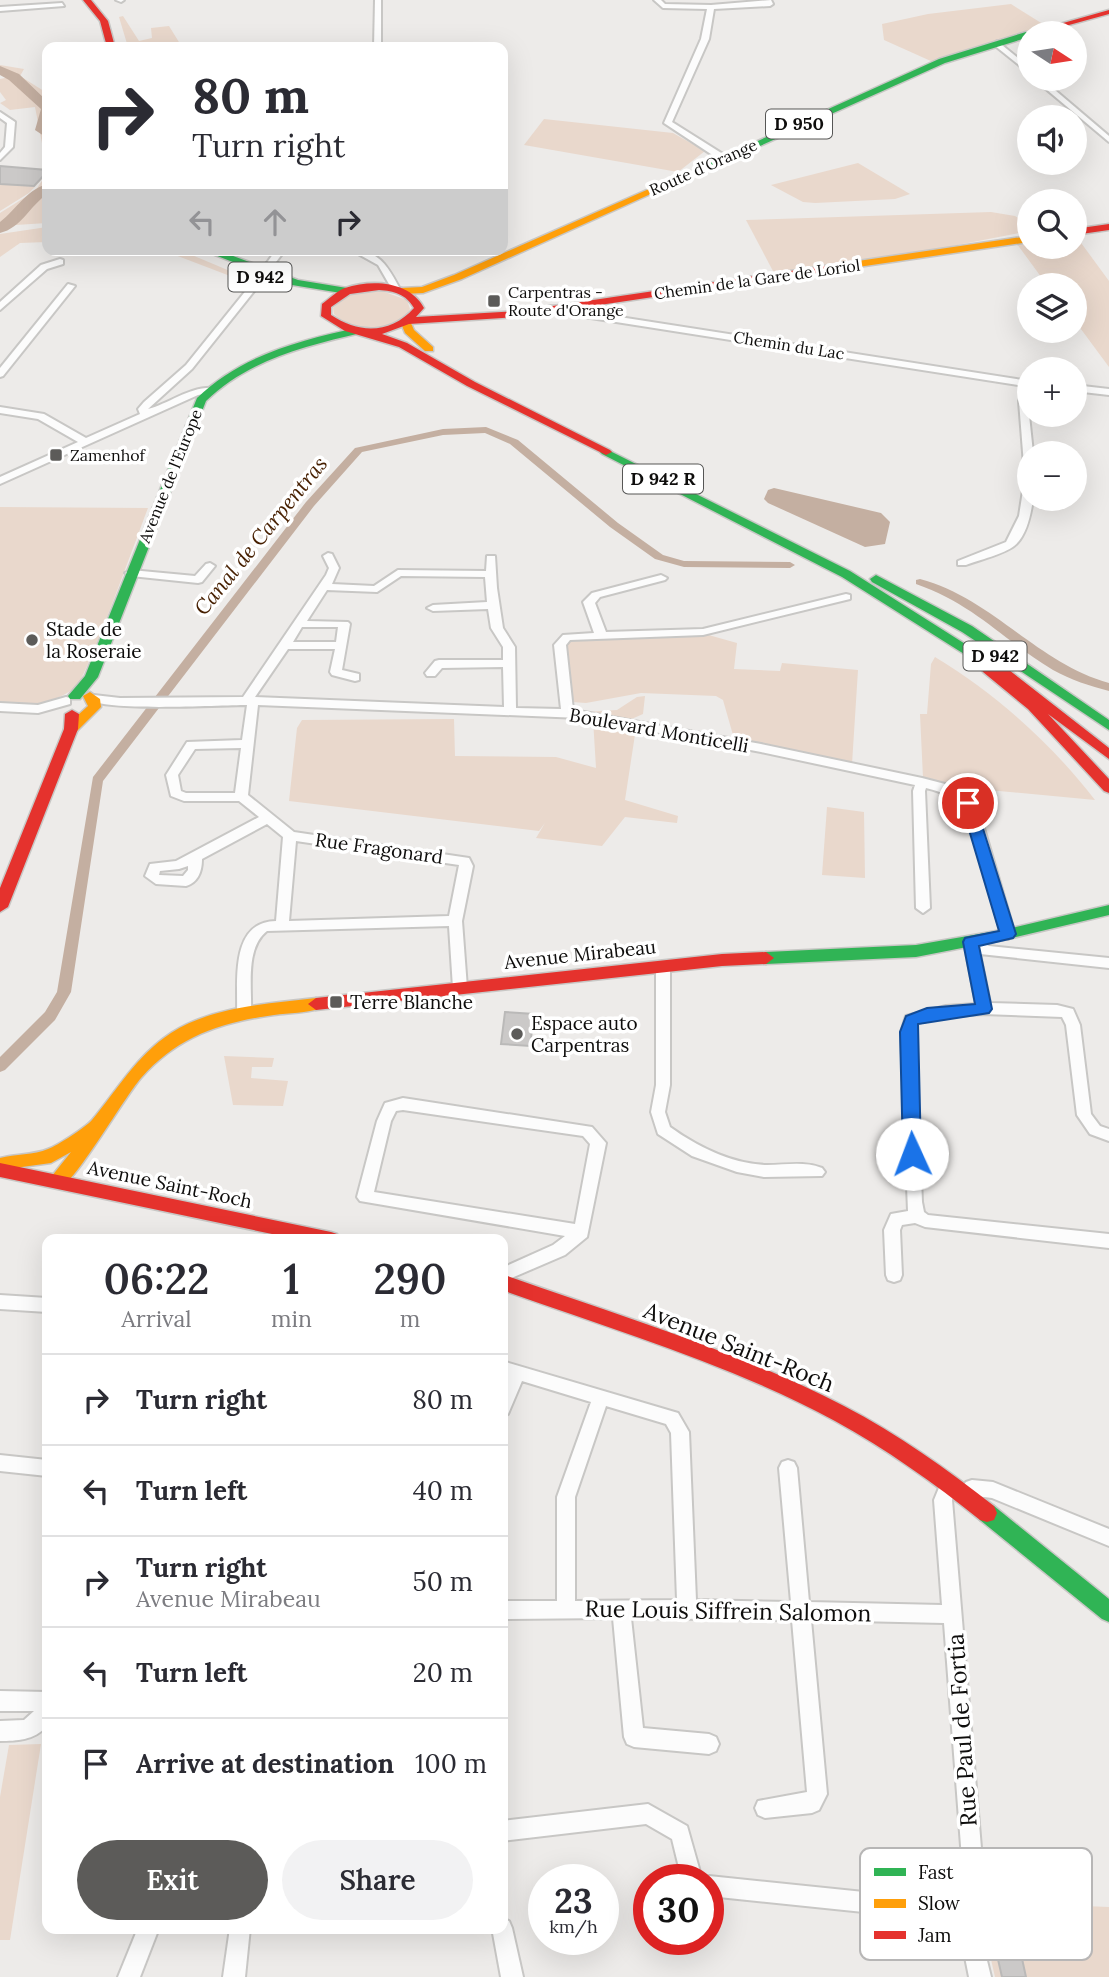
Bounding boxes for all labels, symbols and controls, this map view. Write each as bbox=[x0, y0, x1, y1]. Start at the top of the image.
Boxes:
north arrow bbox=[1017, 21, 1087, 91]
map controls bbox=[1017, 21, 1087, 511]
text: 80 m bbox=[192, 64, 309, 126]
icon: right bbox=[77, 70, 168, 161]
button: sound bbox=[1017, 105, 1087, 175]
road number: D 950 bbox=[766, 110, 832, 139]
text: Turn right bbox=[192, 125, 345, 166]
street label: Route d'Orange bbox=[646, 134, 760, 200]
button: search bbox=[1017, 189, 1087, 259]
icon: left bbox=[183, 203, 221, 241]
icon: ahead bbox=[256, 203, 294, 241]
icon: right bbox=[329, 203, 367, 241]
street label: Chemin de la Gare de Loriol bbox=[653, 255, 861, 303]
road number: D 942 bbox=[229, 262, 292, 292]
button: layers bbox=[1017, 273, 1087, 343]
place label: Carpentras - Route d'Orange bbox=[508, 282, 624, 320]
marker: Carpentras - Route d'Orange bbox=[486, 293, 502, 309]
street label: Chemin du Lac bbox=[732, 326, 846, 364]
button: + bbox=[1017, 357, 1087, 427]
street label: Avenue de l'Europe bbox=[134, 406, 206, 547]
button: − bbox=[1017, 441, 1087, 511]
place label: Zamenhof bbox=[70, 445, 147, 465]
marker: Zamenhof bbox=[48, 447, 64, 463]
water label: Canal de Carpentras bbox=[188, 451, 333, 621]
road number: D 942 R bbox=[623, 464, 703, 494]
place label: Stade de la Roseraie bbox=[46, 617, 142, 663]
marker: Stade de la Roseraie bbox=[24, 632, 40, 648]
road number: D 942 bbox=[964, 642, 1026, 670]
street label: Boulevard Monticelli bbox=[567, 702, 751, 758]
pin bbox=[938, 773, 998, 833]
icon: arrive bbox=[949, 784, 987, 822]
street label: Rue Fragonard bbox=[313, 827, 445, 869]
street label: Avenue Mirabeau bbox=[502, 934, 657, 974]
place label: Terre Blanche bbox=[350, 990, 473, 1014]
marker: Terre Blanche bbox=[328, 994, 344, 1010]
place label: Espace auto Carpentras bbox=[531, 1011, 638, 1057]
marker: Espace auto Carpentras bbox=[509, 1026, 525, 1042]
position arrow bbox=[875, 1117, 949, 1191]
street label: Avenue Saint-Roch bbox=[85, 1155, 254, 1213]
text: 06:22 bbox=[103, 1252, 210, 1306]
text: 1 bbox=[283, 1252, 300, 1306]
text: 290 bbox=[373, 1252, 447, 1306]
street label: Avenue Saint-Roch bbox=[639, 1295, 839, 1398]
text: Arrival bbox=[121, 1304, 192, 1333]
text: min bbox=[271, 1304, 312, 1333]
text: m bbox=[400, 1304, 420, 1333]
icon: right bbox=[77, 1381, 115, 1419]
text: Turn right bbox=[136, 1383, 267, 1416]
text: 80 m bbox=[412, 1383, 473, 1416]
icon: left bbox=[77, 1472, 115, 1510]
text: Turn left bbox=[136, 1474, 247, 1507]
text: 40 m bbox=[413, 1474, 473, 1507]
text: Turn right bbox=[136, 1551, 267, 1584]
icon: right bbox=[77, 1563, 115, 1601]
text: 50 m bbox=[413, 1565, 473, 1598]
text: Avenue Mirabeau bbox=[136, 1584, 321, 1613]
street label: Rue Louis Siffrein Salomon bbox=[584, 1593, 872, 1628]
street label: Rue Paul de Fortia bbox=[940, 1632, 983, 1828]
icon: left bbox=[77, 1654, 115, 1692]
text: Turn left bbox=[136, 1656, 247, 1689]
text: 20 m bbox=[413, 1656, 473, 1689]
icon: arrive bbox=[77, 1745, 115, 1783]
text: Arrive at destination bbox=[136, 1747, 394, 1780]
text: 100 m bbox=[415, 1747, 487, 1780]
button: Exit bbox=[77, 1840, 268, 1920]
button: Share bbox=[282, 1840, 473, 1920]
legend bbox=[860, 1848, 1092, 1960]
text: Fast bbox=[918, 1860, 954, 1884]
speed limit sign: 30 bbox=[633, 1864, 724, 1955]
text: 23 bbox=[554, 1878, 593, 1923]
text: Slow bbox=[918, 1891, 961, 1915]
text: km/h bbox=[549, 1915, 598, 1938]
text: Jam bbox=[917, 1923, 952, 1947]

